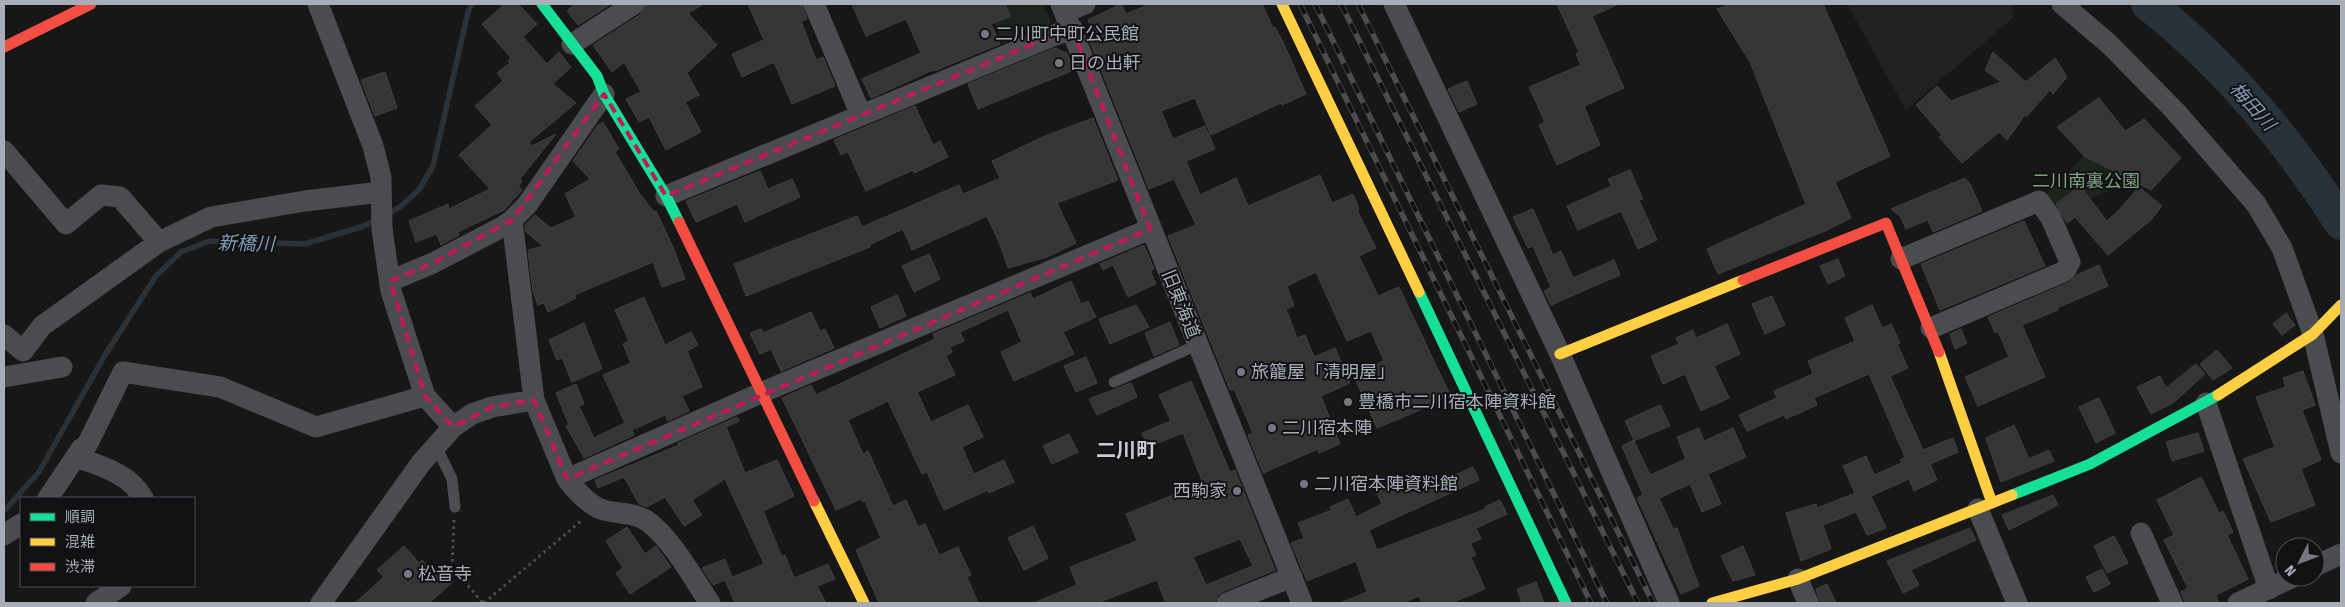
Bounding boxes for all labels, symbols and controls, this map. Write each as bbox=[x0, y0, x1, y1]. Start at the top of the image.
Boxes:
place label: 二川町中町公民館 bbox=[995, 23, 1139, 45]
marker: 二川町中町公民館 bbox=[979, 28, 991, 40]
place label: 日の出軒 bbox=[1069, 52, 1141, 74]
marker: 日の出軒 bbox=[1053, 57, 1065, 69]
water label: 梅田川 bbox=[2225, 77, 2282, 137]
park label: 二川南裏公園 bbox=[2032, 170, 2140, 192]
water label: 新橋川 bbox=[217, 232, 277, 256]
street label: 旧東海道 bbox=[1157, 267, 1205, 341]
place label: 旅籠屋「清明屋」 bbox=[1251, 361, 1395, 383]
marker: 旅籠屋「清明屋」 bbox=[1235, 366, 1247, 378]
place label: 豊橋市二川宿本陣資料館 bbox=[1358, 391, 1556, 413]
marker: 豊橋市二川宿本陣資料館 bbox=[1342, 396, 1354, 408]
place label: 二川宿本陣 bbox=[1282, 417, 1372, 439]
marker: 二川宿本陣 bbox=[1266, 422, 1278, 434]
district label: 二川町 bbox=[1096, 438, 1156, 462]
place label: 二川宿本陣資料館 bbox=[1314, 473, 1458, 495]
marker: 二川宿本陣資料館 bbox=[1298, 478, 1310, 490]
place label: 西駒家 bbox=[1173, 480, 1227, 502]
marker: 西駒家 bbox=[1231, 485, 1243, 497]
legend bbox=[20, 497, 195, 587]
text: 順調 bbox=[65, 508, 95, 526]
text: 混雑 bbox=[65, 533, 95, 551]
north arrow bbox=[2275, 537, 2325, 587]
text: 渋滞 bbox=[65, 558, 95, 576]
text: N bbox=[2282, 562, 2300, 579]
place label: 松音寺 bbox=[418, 563, 472, 585]
marker: 松音寺 bbox=[402, 568, 414, 580]

